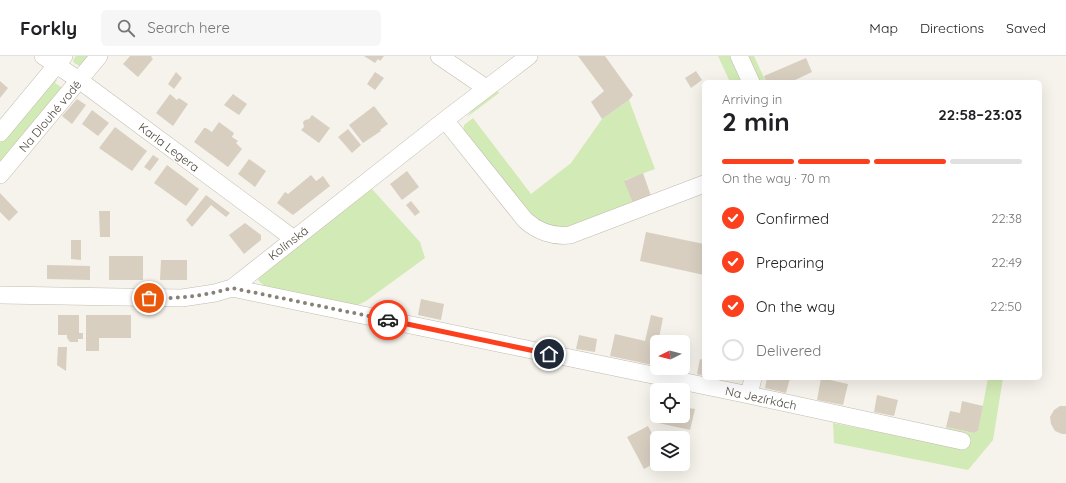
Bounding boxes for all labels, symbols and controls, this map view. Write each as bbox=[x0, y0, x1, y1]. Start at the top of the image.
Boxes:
search box bbox=[101, 10, 381, 46]
text: Forkly bbox=[20, 16, 77, 40]
icon: search bbox=[115, 17, 137, 39]
text: Search here bbox=[147, 18, 230, 37]
text: Map bbox=[869, 19, 898, 37]
text: Directions bbox=[920, 19, 984, 37]
text: Saved bbox=[1006, 19, 1046, 37]
street label: Na Dlouhé vodě bbox=[16, 77, 85, 155]
text: Arriving in bbox=[722, 91, 782, 107]
text: 2 min bbox=[722, 105, 790, 138]
text: 22:58–23:03 bbox=[938, 105, 1022, 124]
street label: Karla Legera bbox=[136, 119, 202, 175]
text: On the way · 70 m bbox=[722, 170, 830, 186]
icon: check bbox=[722, 207, 744, 229]
text: Confirmed bbox=[756, 209, 829, 228]
text: 22:38 bbox=[991, 210, 1022, 226]
street label: Kolínská bbox=[265, 223, 311, 263]
icon: check bbox=[722, 251, 744, 273]
text: Preparing bbox=[756, 253, 824, 272]
text: 22:49 bbox=[991, 254, 1022, 270]
pin bbox=[132, 281, 166, 315]
icon: bag bbox=[138, 287, 160, 309]
icon: check bbox=[722, 295, 744, 317]
text: On the way bbox=[756, 297, 835, 316]
text: 22:50 bbox=[990, 298, 1022, 314]
courier bbox=[368, 300, 408, 340]
icon: car bbox=[377, 309, 399, 331]
north arrow bbox=[650, 335, 690, 375]
map controls bbox=[650, 335, 690, 471]
pin bbox=[532, 337, 566, 371]
text: Delivered bbox=[756, 341, 821, 360]
icon: home bbox=[538, 343, 560, 365]
button: locate bbox=[650, 383, 690, 423]
street label: Na Jezírkách bbox=[724, 383, 798, 413]
button: layers bbox=[650, 431, 690, 471]

